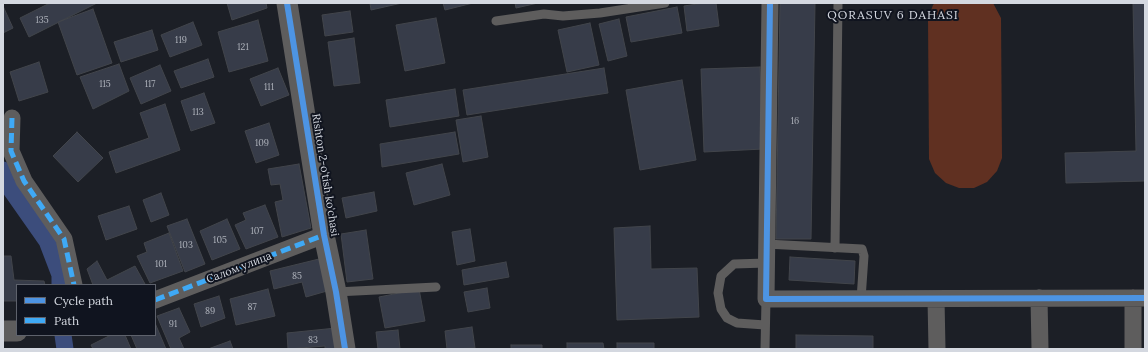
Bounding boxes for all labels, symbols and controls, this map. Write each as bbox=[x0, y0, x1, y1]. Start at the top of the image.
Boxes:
district label: QORASUV 6 DAHASI bbox=[827, 9, 959, 23]
house number: 135 bbox=[35, 15, 49, 25]
house number: 119 bbox=[175, 35, 187, 45]
house number: 121 bbox=[237, 42, 249, 52]
house number: 115 bbox=[99, 79, 111, 89]
house number: 117 bbox=[145, 79, 155, 89]
house number: 111 bbox=[264, 82, 274, 92]
house number: 113 bbox=[192, 107, 204, 117]
street label: Rishton 2-o'tish ko'chasi bbox=[309, 113, 341, 237]
house number: 16 bbox=[791, 116, 799, 126]
house number: 109 bbox=[255, 138, 269, 148]
house number: 107 bbox=[251, 226, 263, 236]
house number: 105 bbox=[213, 235, 227, 245]
house number: 103 bbox=[179, 240, 193, 250]
street label: Салом улица bbox=[204, 249, 274, 287]
house number: 101 bbox=[155, 259, 167, 269]
house number: 85 bbox=[292, 271, 302, 281]
legend bbox=[16, 284, 156, 336]
text: Cycle path bbox=[54, 293, 113, 308]
house number: 87 bbox=[247, 302, 257, 312]
house number: 89 bbox=[205, 306, 215, 316]
text: Path bbox=[54, 313, 79, 328]
house number: 91 bbox=[169, 319, 177, 329]
house number: 83 bbox=[308, 335, 318, 345]

